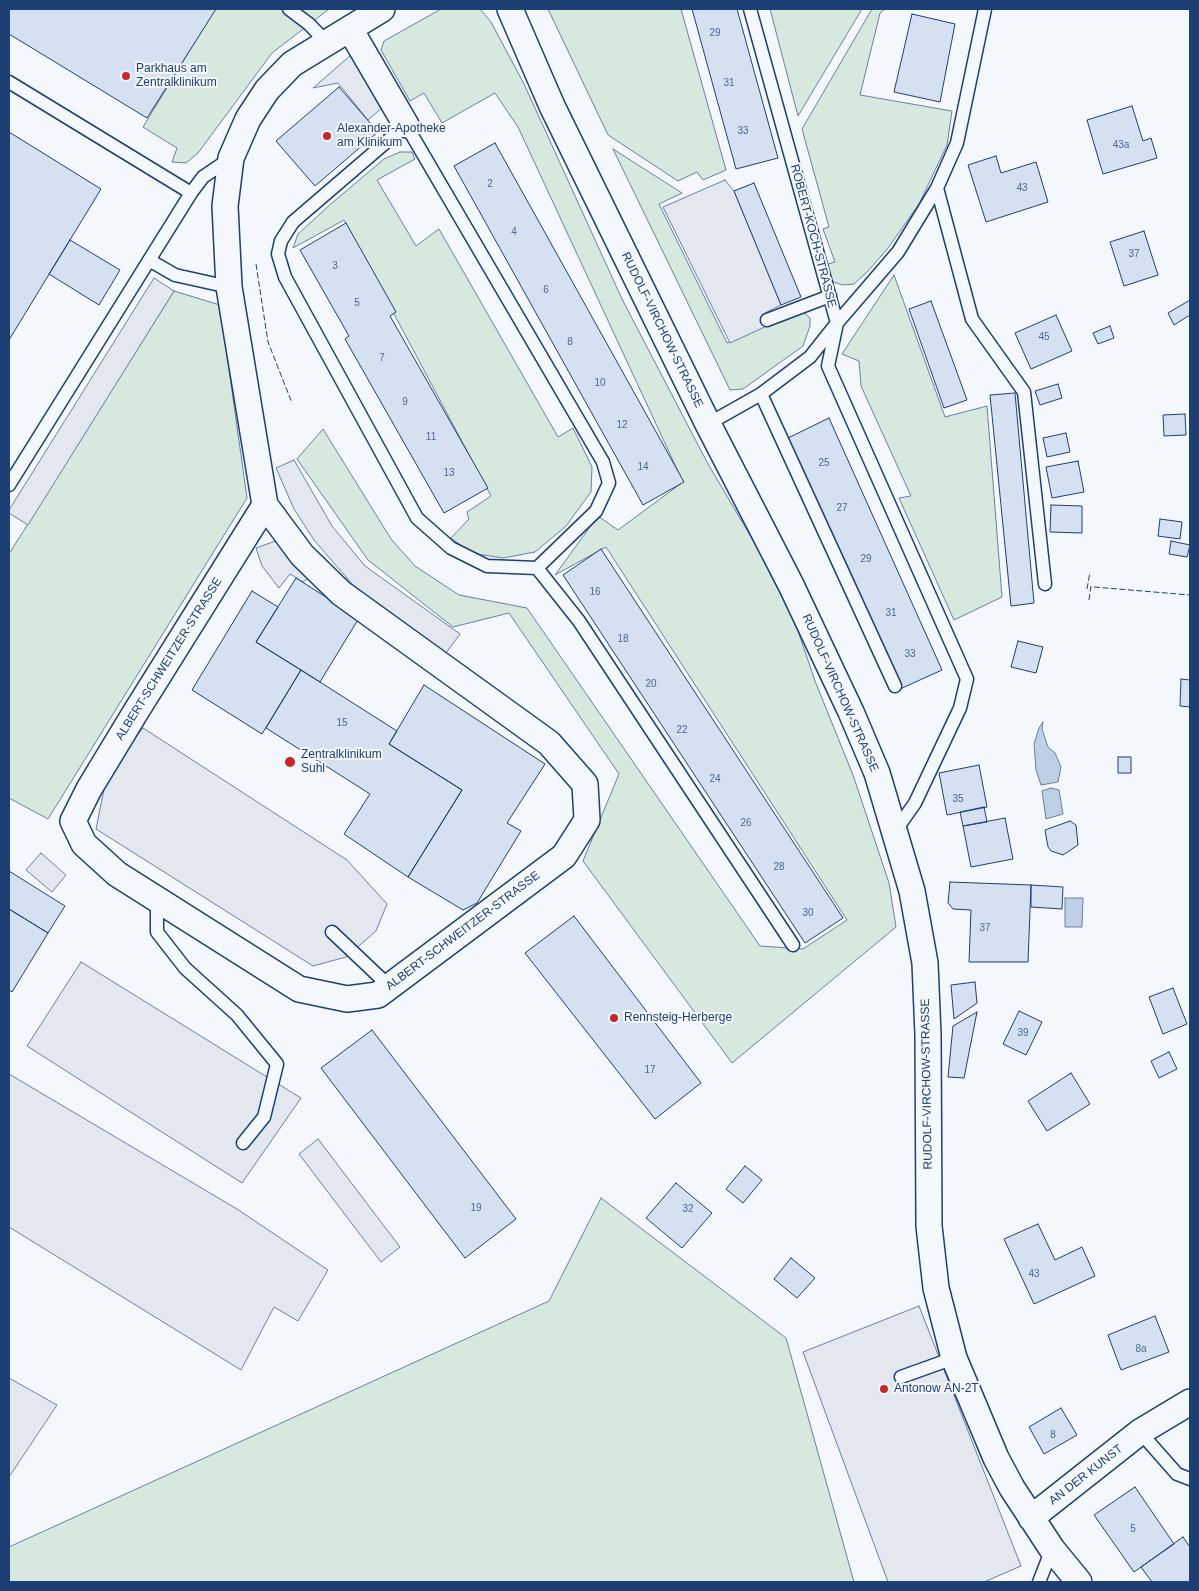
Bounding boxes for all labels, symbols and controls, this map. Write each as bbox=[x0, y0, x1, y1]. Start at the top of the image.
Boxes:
house number: 29 bbox=[709, 27, 721, 39]
place label: Parkhaus am Zentralklinikum bbox=[136, 62, 217, 90]
marker: Parkhaus am Zentralklinikum bbox=[120, 70, 132, 82]
house number: 31 bbox=[723, 77, 735, 89]
place label: Alexander-Apotheke am Klinikum bbox=[337, 122, 446, 150]
house number: 33 bbox=[737, 125, 749, 137]
marker: Alexander-Apotheke am Klinikum bbox=[321, 130, 333, 142]
house number: 43a bbox=[1113, 139, 1129, 151]
street label: ROBERT-KOCH-STRASSE bbox=[787, 163, 839, 309]
house number: 2 bbox=[487, 178, 493, 190]
house number: 43 bbox=[1016, 182, 1028, 194]
house number: 4 bbox=[511, 226, 517, 238]
house number: 37 bbox=[1128, 248, 1140, 260]
street label: RUDOLF-VIRCHOW-STRASSE bbox=[618, 250, 706, 410]
house number: 3 bbox=[332, 260, 338, 272]
house number: 6 bbox=[543, 284, 549, 296]
house number: 5 bbox=[354, 297, 360, 309]
house number: 45 bbox=[1038, 331, 1050, 343]
house number: 8 bbox=[567, 336, 573, 348]
house number: 7 bbox=[379, 352, 385, 364]
house number: 10 bbox=[594, 377, 606, 389]
house number: 9 bbox=[402, 396, 408, 408]
house number: 12 bbox=[616, 419, 628, 431]
house number: 11 bbox=[426, 431, 436, 443]
house number: 25 bbox=[818, 457, 830, 469]
house number: 14 bbox=[637, 461, 649, 473]
house number: 13 bbox=[443, 467, 455, 479]
house number: 27 bbox=[836, 502, 848, 514]
house number: 29 bbox=[860, 553, 872, 565]
street label: ALBERT-SCHWEITZER-STRASSE bbox=[113, 575, 225, 743]
house number: 16 bbox=[589, 586, 601, 598]
house number: 31 bbox=[885, 607, 897, 619]
street label: RUDOLF-VIRCHOW-STRASSE bbox=[799, 612, 881, 774]
house number: 18 bbox=[617, 633, 629, 645]
house number: 33 bbox=[904, 648, 916, 660]
house number: 20 bbox=[645, 678, 657, 690]
house number: 15 bbox=[336, 717, 348, 729]
house number: 22 bbox=[676, 724, 688, 736]
place label: Zentralklinikum Suhl bbox=[301, 748, 382, 776]
marker: Zentralklinikum Suhl bbox=[283, 755, 297, 769]
house number: 24 bbox=[709, 773, 721, 785]
house number: 35 bbox=[952, 793, 964, 805]
house number: 26 bbox=[740, 817, 752, 829]
house number: 28 bbox=[773, 861, 785, 873]
street label: ALBERT-SCHWEITZER-STRASSE bbox=[383, 868, 543, 994]
house number: 30 bbox=[802, 907, 814, 919]
house number: 37 bbox=[979, 922, 991, 934]
street label: RUDOLF-VIRCHOW-STRASSE bbox=[918, 998, 936, 1170]
place label: Rennsteig-Herberge bbox=[624, 1011, 732, 1025]
marker: Rennsteig-Herberge bbox=[608, 1012, 620, 1024]
house number: 39 bbox=[1017, 1027, 1029, 1039]
house number: 17 bbox=[644, 1064, 656, 1076]
house number: 19 bbox=[470, 1202, 482, 1214]
house number: 32 bbox=[682, 1203, 694, 1215]
house number: 43 bbox=[1028, 1268, 1040, 1280]
house number: 8a bbox=[1135, 1343, 1147, 1355]
place label: Antonow AN-2T bbox=[894, 1382, 979, 1396]
marker: Antonow AN-2T bbox=[878, 1383, 890, 1395]
house number: 8 bbox=[1050, 1429, 1056, 1441]
street label: AN DER KUNST bbox=[1046, 1442, 1126, 1508]
house number: 5 bbox=[1130, 1523, 1136, 1535]

